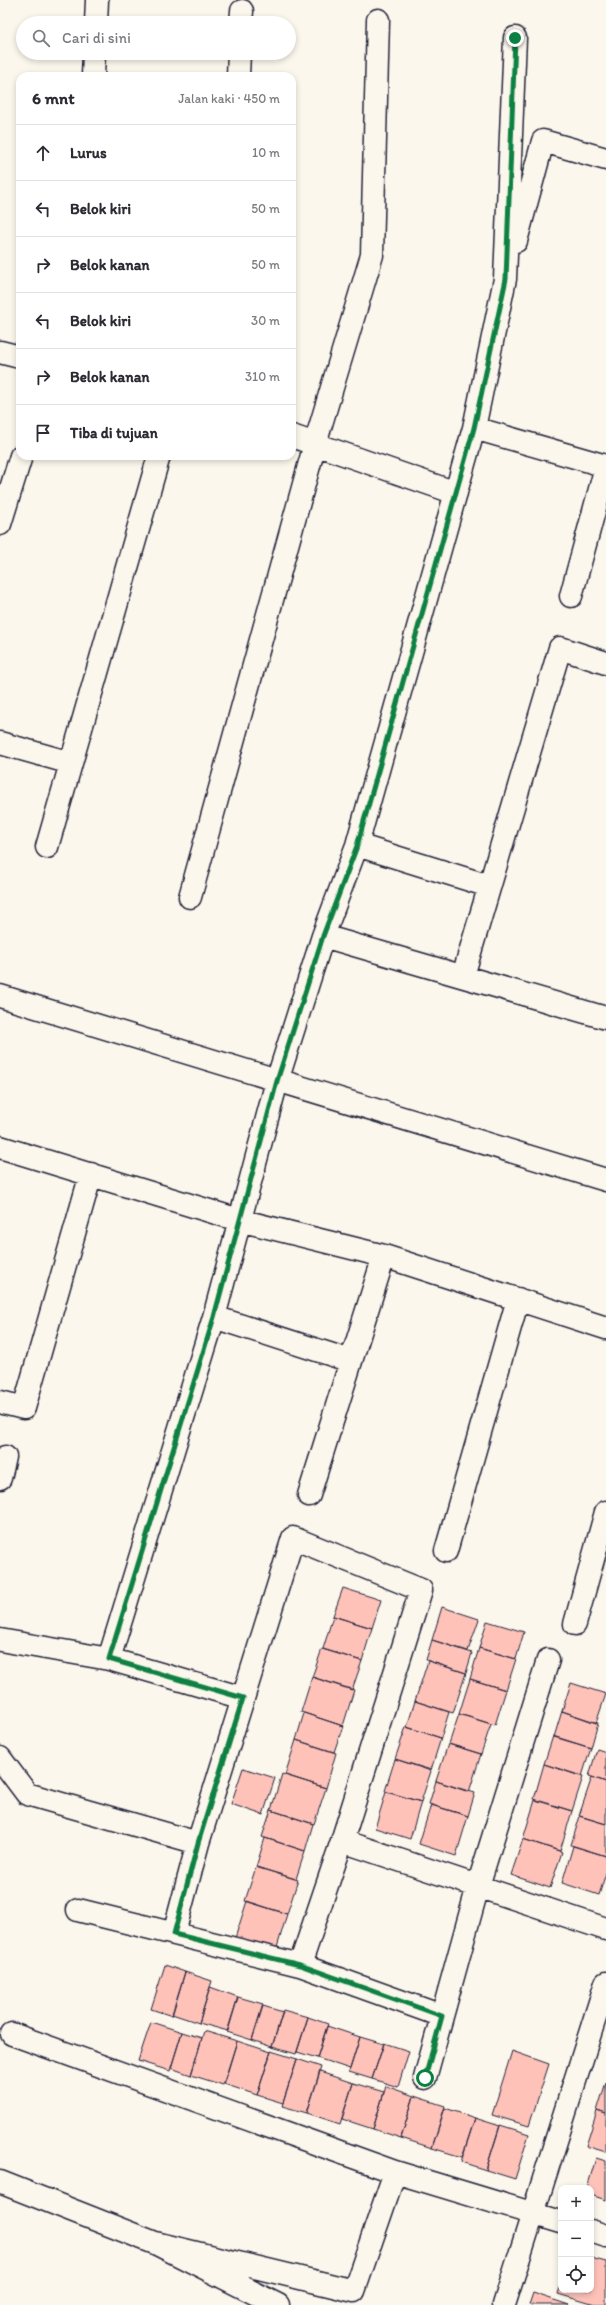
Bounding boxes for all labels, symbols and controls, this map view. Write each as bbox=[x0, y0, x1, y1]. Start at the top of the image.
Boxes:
search box bbox=[16, 16, 296, 60]
icon: search bbox=[30, 27, 52, 49]
text: Cari di sini bbox=[62, 29, 131, 47]
route end bbox=[506, 29, 524, 47]
text: 6 mnt bbox=[32, 88, 75, 108]
text: Jalan kaki · 450 m bbox=[178, 91, 280, 106]
icon: ahead bbox=[32, 142, 54, 164]
text: Lurus bbox=[70, 144, 107, 162]
text: 10 m bbox=[252, 145, 280, 160]
icon: left bbox=[32, 198, 54, 220]
text: Belok kiri bbox=[70, 200, 131, 218]
text: 50 m bbox=[251, 201, 280, 216]
icon: right bbox=[32, 254, 54, 276]
text: Belok kanan bbox=[70, 256, 150, 274]
text: 50 m bbox=[251, 257, 280, 272]
icon: left bbox=[32, 310, 54, 332]
text: Belok kiri bbox=[70, 312, 131, 330]
text: 30 m bbox=[251, 313, 280, 328]
icon: right bbox=[32, 366, 54, 388]
text: Belok kanan bbox=[70, 368, 150, 386]
text: 310 m bbox=[245, 369, 280, 384]
icon: arrive bbox=[32, 422, 54, 444]
text: Tiba di tujuan bbox=[70, 424, 158, 442]
route start bbox=[416, 2069, 434, 2087]
map controls bbox=[558, 2185, 594, 2293]
button: + bbox=[558, 2185, 594, 2221]
button: − bbox=[558, 2221, 594, 2257]
button: locate bbox=[558, 2257, 594, 2293]

